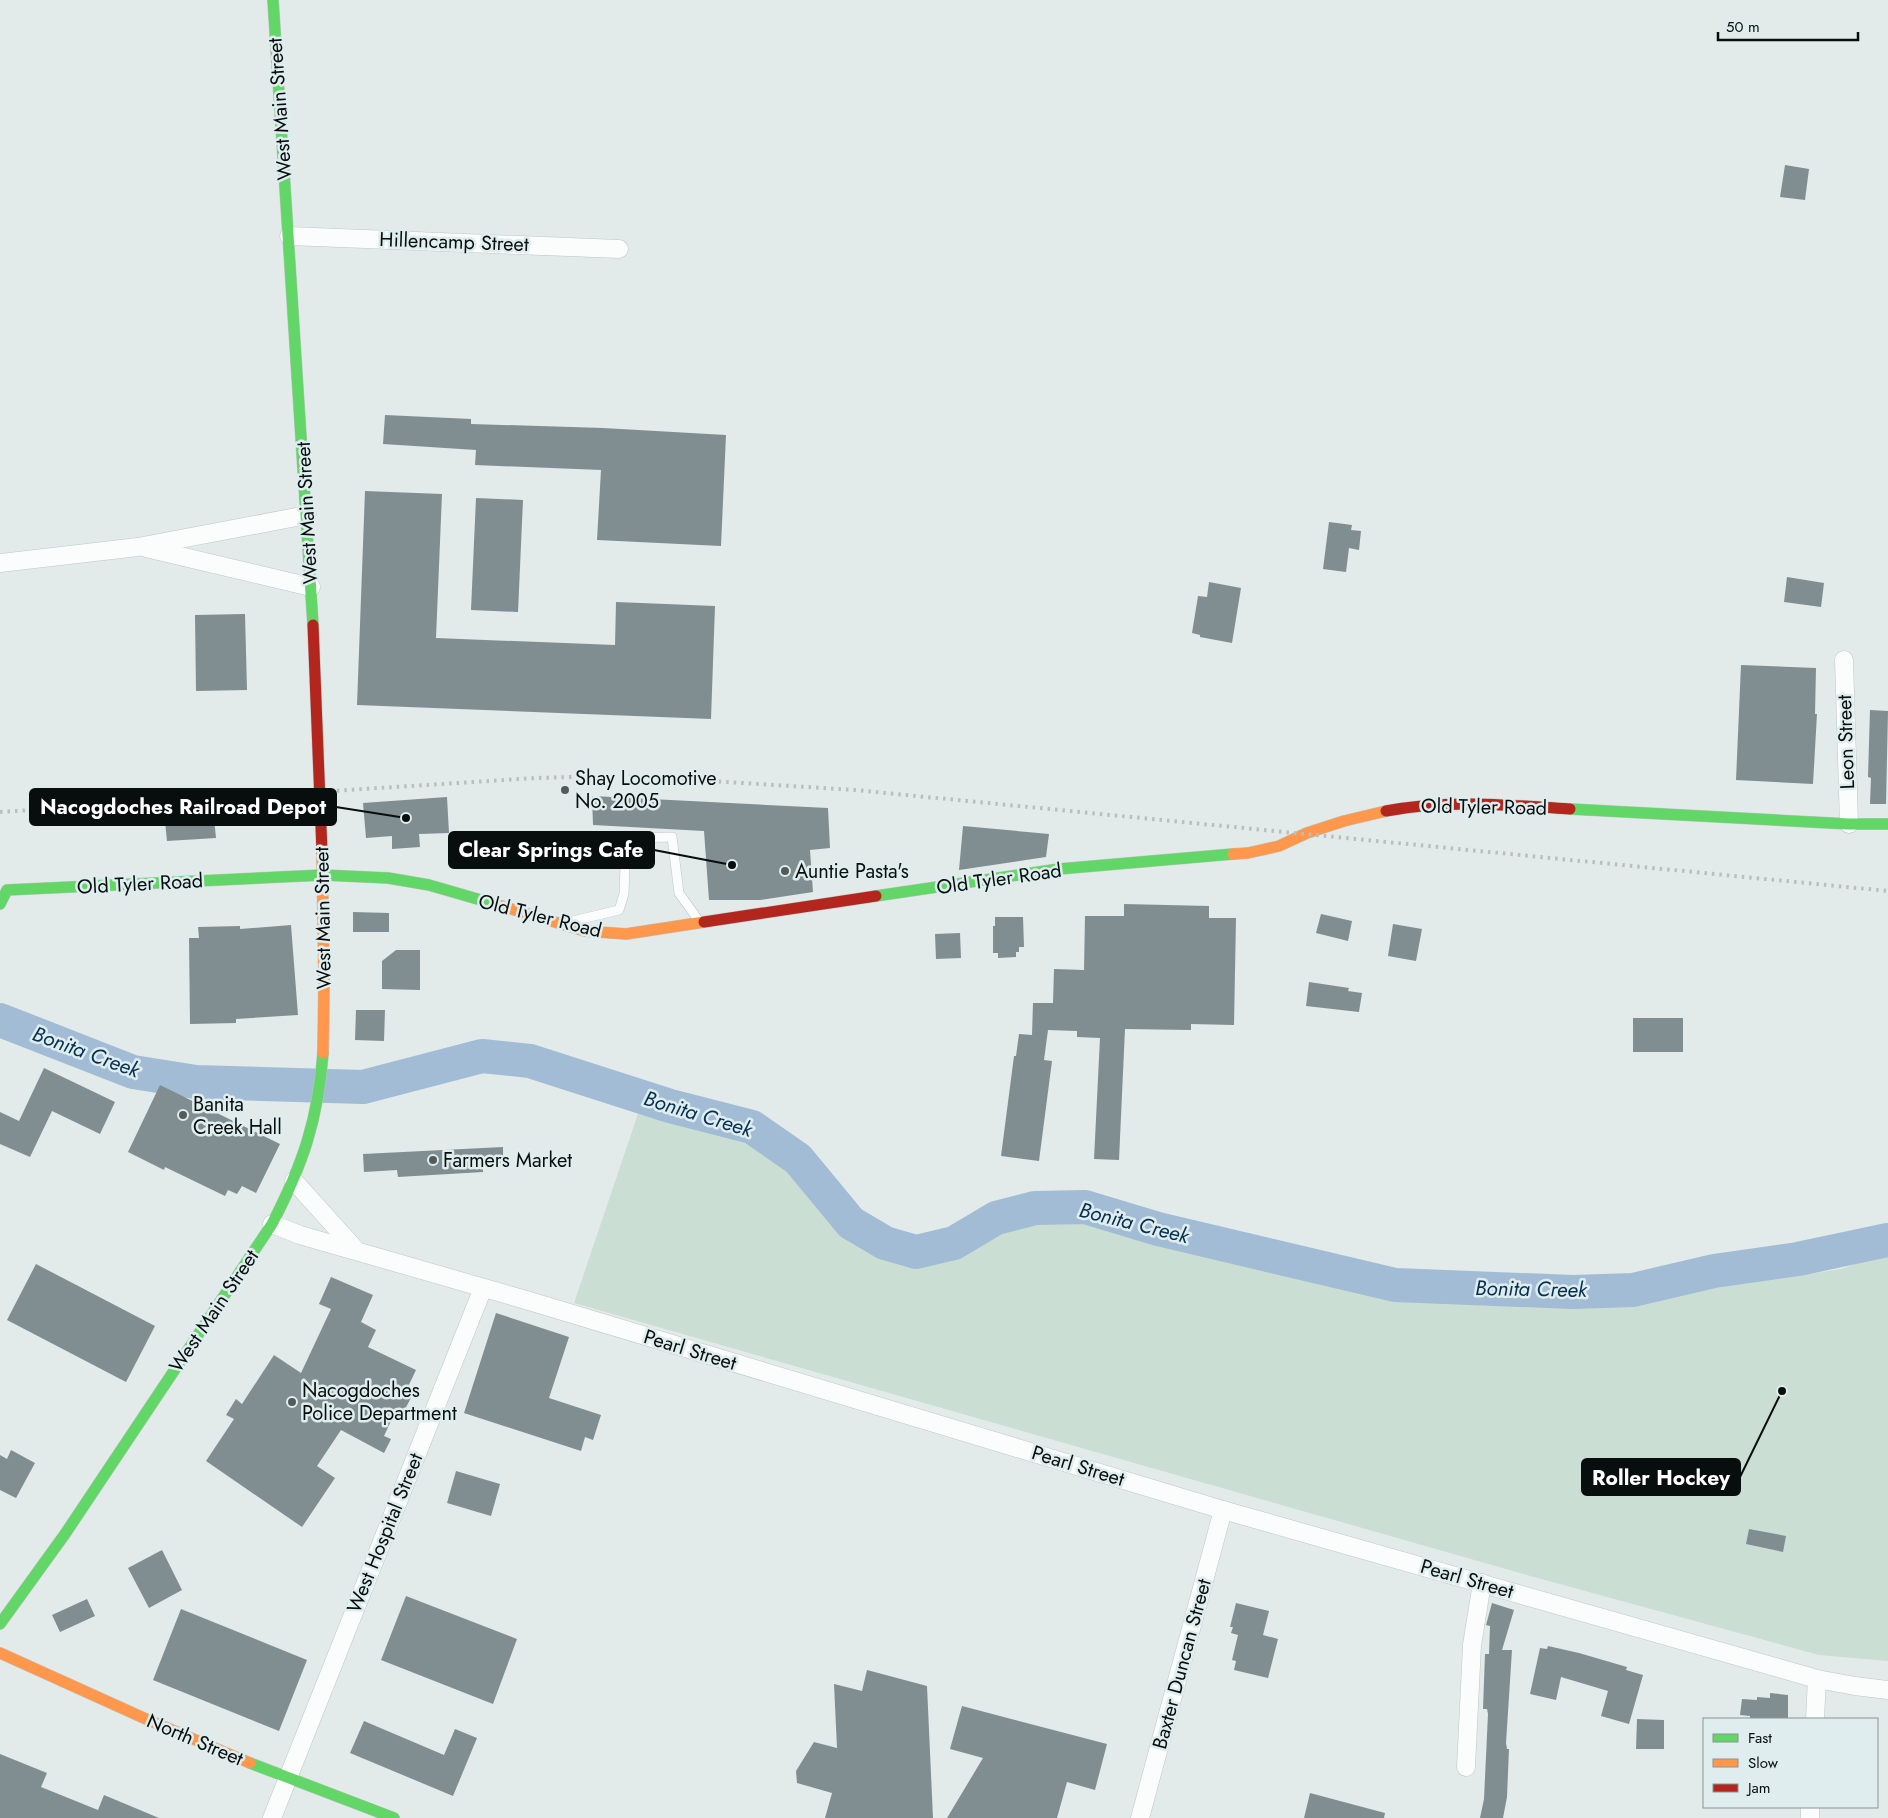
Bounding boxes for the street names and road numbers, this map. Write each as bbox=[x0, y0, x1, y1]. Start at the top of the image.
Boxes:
street label: West Main Street bbox=[261, 37, 299, 181]
street label: Hillencamp Street bbox=[379, 225, 529, 259]
street label: West Main Street bbox=[289, 441, 325, 585]
street label: Leon Street bbox=[1830, 694, 1862, 790]
street label: Old Tyler Road bbox=[1421, 791, 1547, 823]
street label: West Main Street bbox=[307, 846, 339, 990]
street label: Old Tyler Road bbox=[934, 856, 1064, 902]
street label: Old Tyler Road bbox=[76, 866, 204, 902]
street label: Old Tyler Road bbox=[475, 887, 605, 945]
street label: West Main Street bbox=[162, 1244, 266, 1378]
street label: Pearl Street bbox=[640, 1322, 740, 1378]
street label: Pearl Street bbox=[1028, 1438, 1128, 1494]
street label: West Hospital Street bbox=[340, 1449, 430, 1617]
street label: Pearl Street bbox=[1417, 1552, 1517, 1606]
street label: Baxter Duncan Street bbox=[1145, 1575, 1219, 1752]
street label: North Street bbox=[142, 1707, 248, 1773]

